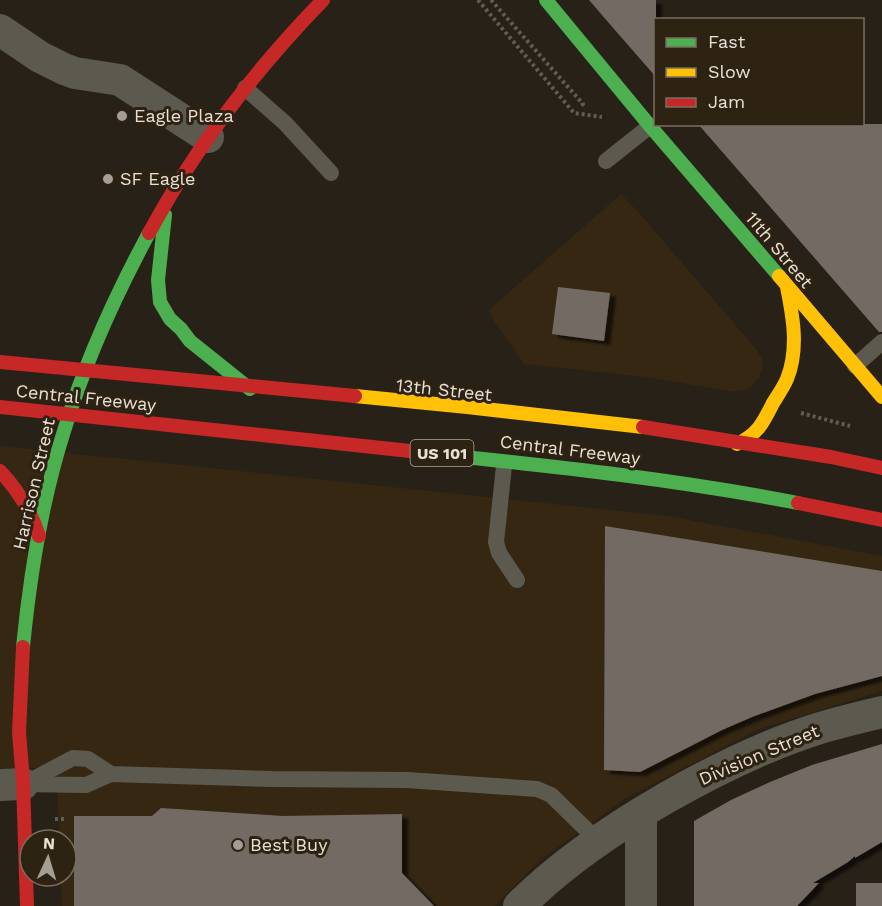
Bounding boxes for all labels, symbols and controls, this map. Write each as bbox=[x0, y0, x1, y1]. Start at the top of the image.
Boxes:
legend bbox=[654, 18, 864, 126]
text: Fast bbox=[708, 31, 746, 52]
text: Slow bbox=[708, 61, 751, 82]
text: Jam bbox=[708, 91, 745, 112]
place label: Eagle Plaza bbox=[134, 105, 234, 126]
marker: Eagle Plaza bbox=[115, 109, 129, 123]
place label: SF Eagle bbox=[120, 168, 195, 189]
marker: SF Eagle bbox=[101, 172, 115, 186]
street label: 11th Street bbox=[741, 207, 818, 292]
street label: 13th Street bbox=[395, 374, 494, 405]
street label: Central Freeway bbox=[15, 380, 158, 415]
street label: Harrison Street bbox=[8, 416, 59, 552]
street label: Central Freeway bbox=[499, 430, 642, 469]
road number: US 101 bbox=[410, 440, 474, 466]
street label: Division Street bbox=[696, 720, 822, 789]
north arrow bbox=[18, 828, 78, 888]
text: N bbox=[42, 834, 56, 853]
place label: Best Buy bbox=[250, 834, 328, 855]
marker: Best Buy bbox=[231, 838, 245, 852]

